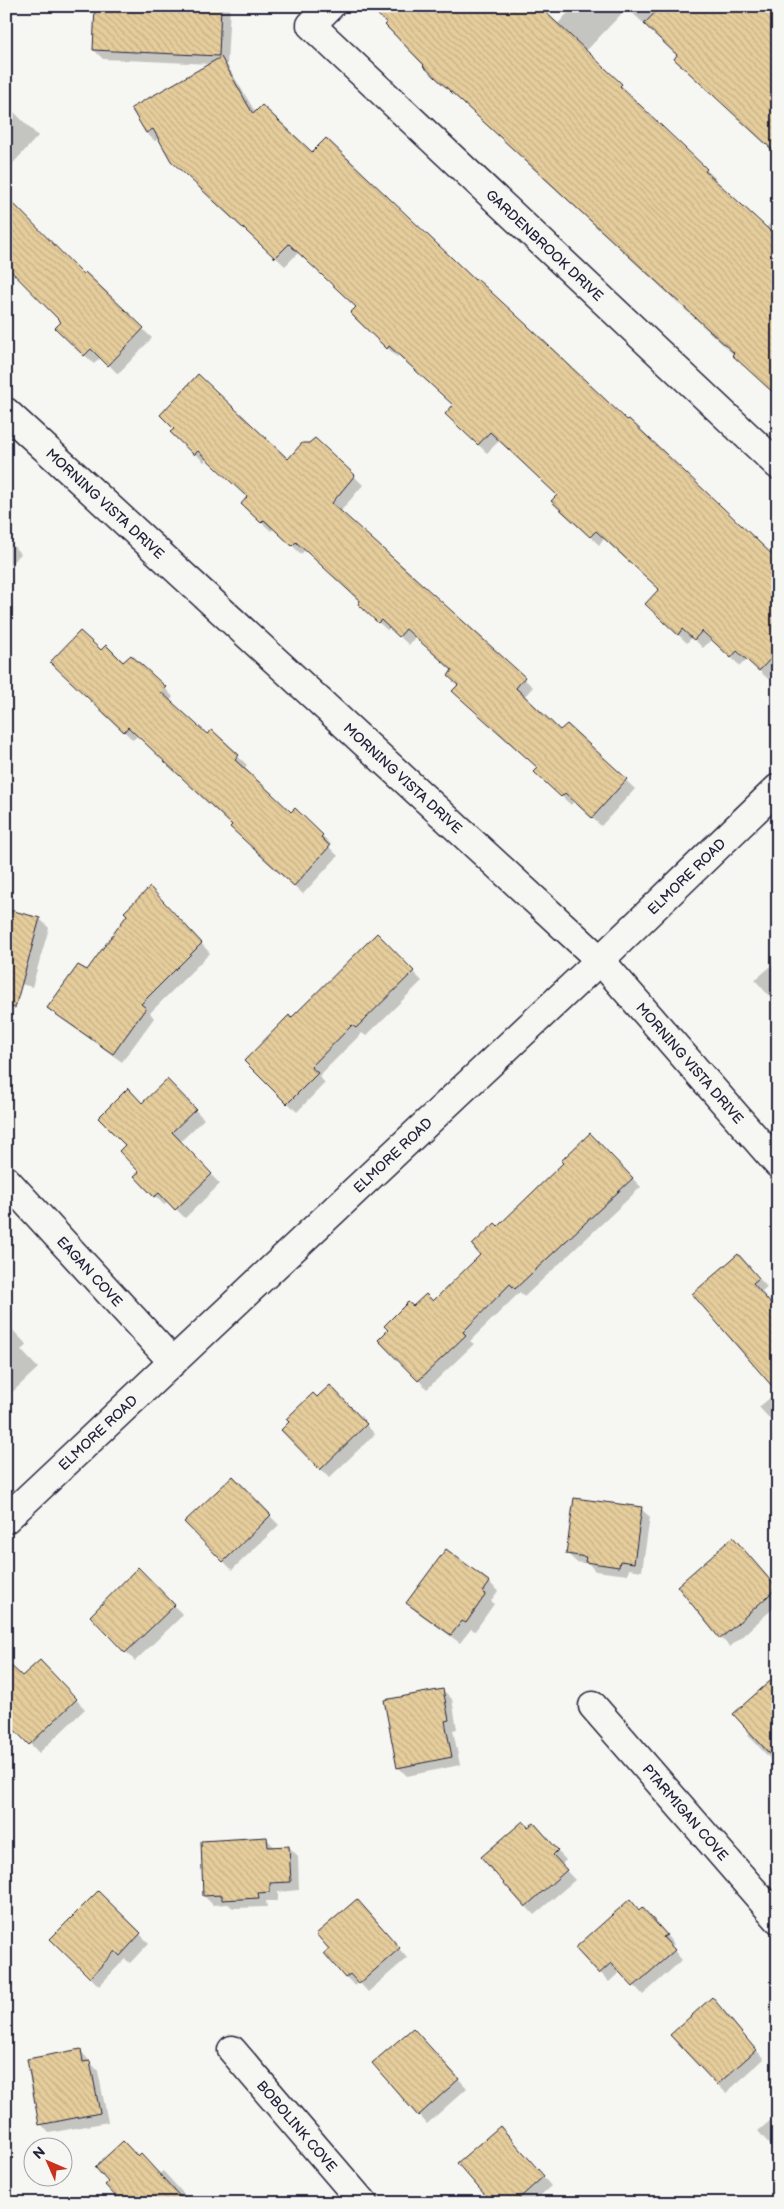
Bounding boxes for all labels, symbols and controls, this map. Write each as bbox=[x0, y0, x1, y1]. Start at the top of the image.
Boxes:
street label: GARDENBROOK DRIVE bbox=[482, 186, 607, 305]
street label: MORNING VISTA DRIVE bbox=[42, 445, 168, 563]
street label: MORNING VISTA DRIVE bbox=[340, 720, 465, 837]
street label: ELMORE ROAD bbox=[644, 835, 729, 918]
street label: MORNING VISTA DRIVE bbox=[632, 999, 747, 1127]
street label: ELMORE ROAD bbox=[350, 1114, 436, 1197]
street label: EAGAN COVE bbox=[53, 1233, 126, 1310]
street label: ELMORE ROAD bbox=[55, 1392, 141, 1474]
street label: PTARMIGAN COVE bbox=[639, 1761, 732, 1864]
street label: BOBOLINK COVE bbox=[253, 2077, 340, 2175]
north arrow bbox=[22, 2136, 72, 2186]
text: N bbox=[29, 2143, 49, 2163]

